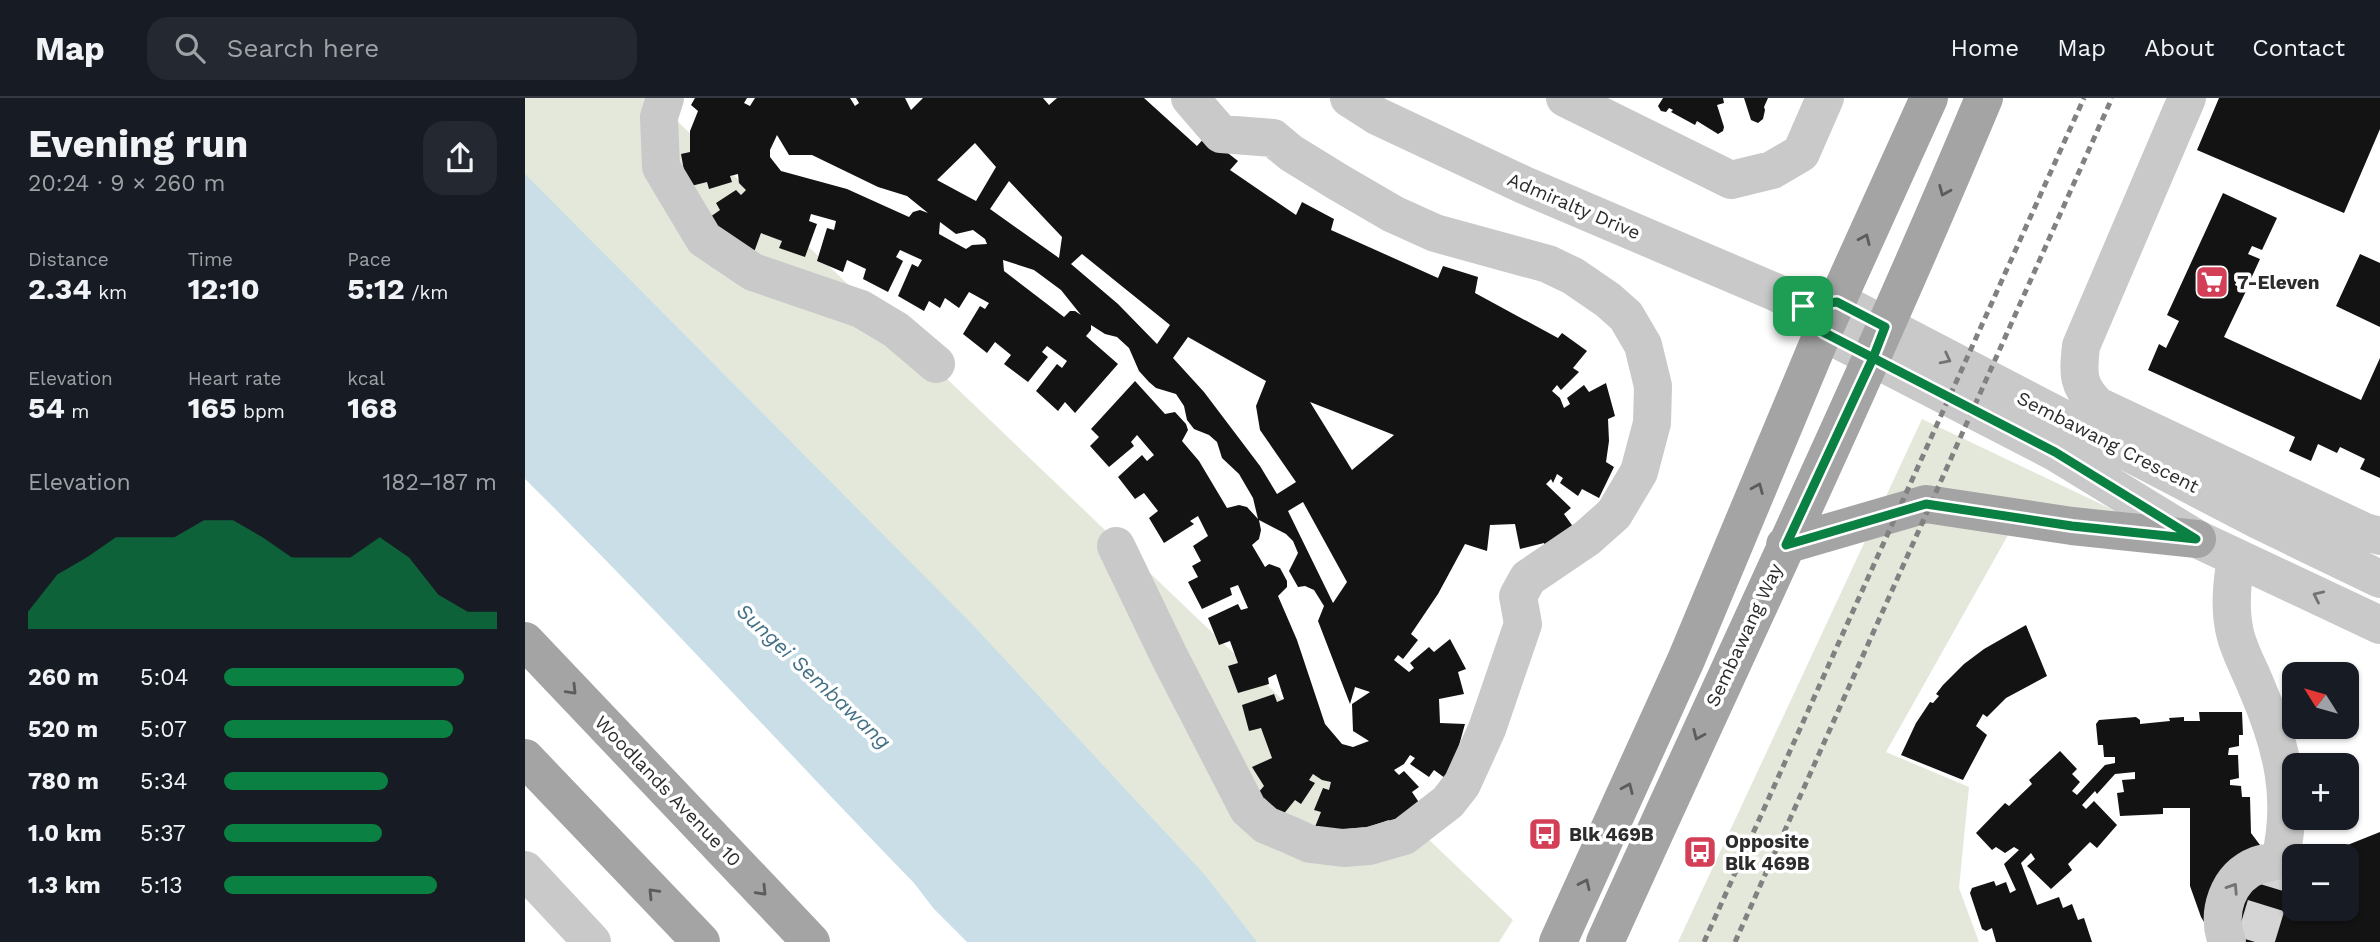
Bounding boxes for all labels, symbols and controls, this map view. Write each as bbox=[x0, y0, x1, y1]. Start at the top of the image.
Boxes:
search box bbox=[147, 17, 637, 80]
text: Map bbox=[35, 29, 105, 68]
icon: search bbox=[171, 29, 209, 67]
text: Search here bbox=[227, 33, 379, 63]
text: Home bbox=[1951, 34, 2019, 62]
text: Map bbox=[2057, 34, 2106, 62]
text: About bbox=[2144, 34, 2214, 62]
text: Contact bbox=[2252, 34, 2345, 62]
button: share bbox=[423, 121, 497, 195]
text: Evening run bbox=[28, 122, 248, 166]
street label: Admiralty Drive bbox=[1504, 168, 1644, 244]
text: 20:24 · 9 × 260 m bbox=[28, 170, 225, 197]
one-way arrow bbox=[1938, 184, 1952, 197]
one-way arrow bbox=[1857, 234, 1871, 246]
text: Distance bbox=[28, 248, 109, 271]
text: Time bbox=[188, 248, 233, 271]
text: Pace bbox=[347, 248, 391, 271]
supermarket icon: 7-Eleven bbox=[2193, 263, 2231, 301]
text: 2.34 bbox=[28, 271, 92, 306]
text: 12:10 bbox=[188, 271, 260, 306]
text: 5:12 bbox=[347, 271, 405, 306]
place label: 7-Eleven bbox=[2237, 271, 2320, 294]
pin bbox=[1773, 276, 1833, 336]
text: km bbox=[92, 281, 127, 304]
text: /km bbox=[405, 281, 448, 304]
icon: arrive bbox=[1784, 287, 1822, 325]
one-way arrow bbox=[1939, 351, 1951, 365]
text: Elevation bbox=[28, 367, 113, 390]
text: Heart rate bbox=[188, 367, 282, 390]
text: kcal bbox=[347, 367, 385, 390]
street label: Sembawang Crescent bbox=[2013, 386, 2203, 498]
text: 54 bbox=[28, 390, 65, 425]
text: 165 bbox=[188, 390, 237, 425]
text: 168 bbox=[347, 390, 398, 425]
text: m bbox=[65, 400, 89, 423]
text: bpm bbox=[237, 400, 285, 423]
text: Elevation bbox=[28, 469, 131, 496]
text: 182–187 m bbox=[382, 469, 497, 496]
one-way arrow bbox=[1750, 483, 1764, 495]
street label: Sembawang Way bbox=[1701, 559, 1787, 710]
one-way arrow bbox=[2313, 590, 2325, 604]
water label: Sungei Sembawang bbox=[732, 598, 896, 754]
north arrow bbox=[2282, 662, 2359, 738]
map controls bbox=[2282, 662, 2359, 921]
text: 260 m bbox=[28, 664, 99, 691]
text: 5:04 bbox=[140, 664, 189, 691]
one-way arrow bbox=[564, 682, 576, 695]
street label: Woodlands Avenue 10 bbox=[590, 711, 746, 871]
text: 520 m bbox=[28, 716, 98, 743]
text: 5:07 bbox=[140, 716, 187, 743]
one-way arrow bbox=[1692, 727, 1706, 740]
button: + bbox=[2282, 753, 2359, 830]
text: 780 m bbox=[28, 768, 99, 795]
text: 5:34 bbox=[140, 768, 188, 795]
one-way arrow bbox=[1620, 783, 1634, 795]
bus stop icon: Blk 469B bbox=[1526, 815, 1564, 853]
text: 1.0 km bbox=[28, 820, 102, 847]
text: 5:37 bbox=[140, 820, 186, 847]
place label: Blk 469B bbox=[1569, 823, 1654, 846]
place label: Opposite Blk 469B bbox=[1725, 830, 1810, 875]
bus stop icon: Opposite Blk 469B bbox=[1681, 833, 1719, 871]
button: − bbox=[2282, 844, 2359, 921]
text: 1.3 km bbox=[28, 872, 101, 899]
text: 5:13 bbox=[140, 872, 183, 899]
one-way arrow bbox=[1577, 879, 1591, 891]
one-way arrow bbox=[754, 883, 767, 896]
one-way arrow bbox=[2224, 883, 2237, 896]
one-way arrow bbox=[649, 888, 662, 901]

